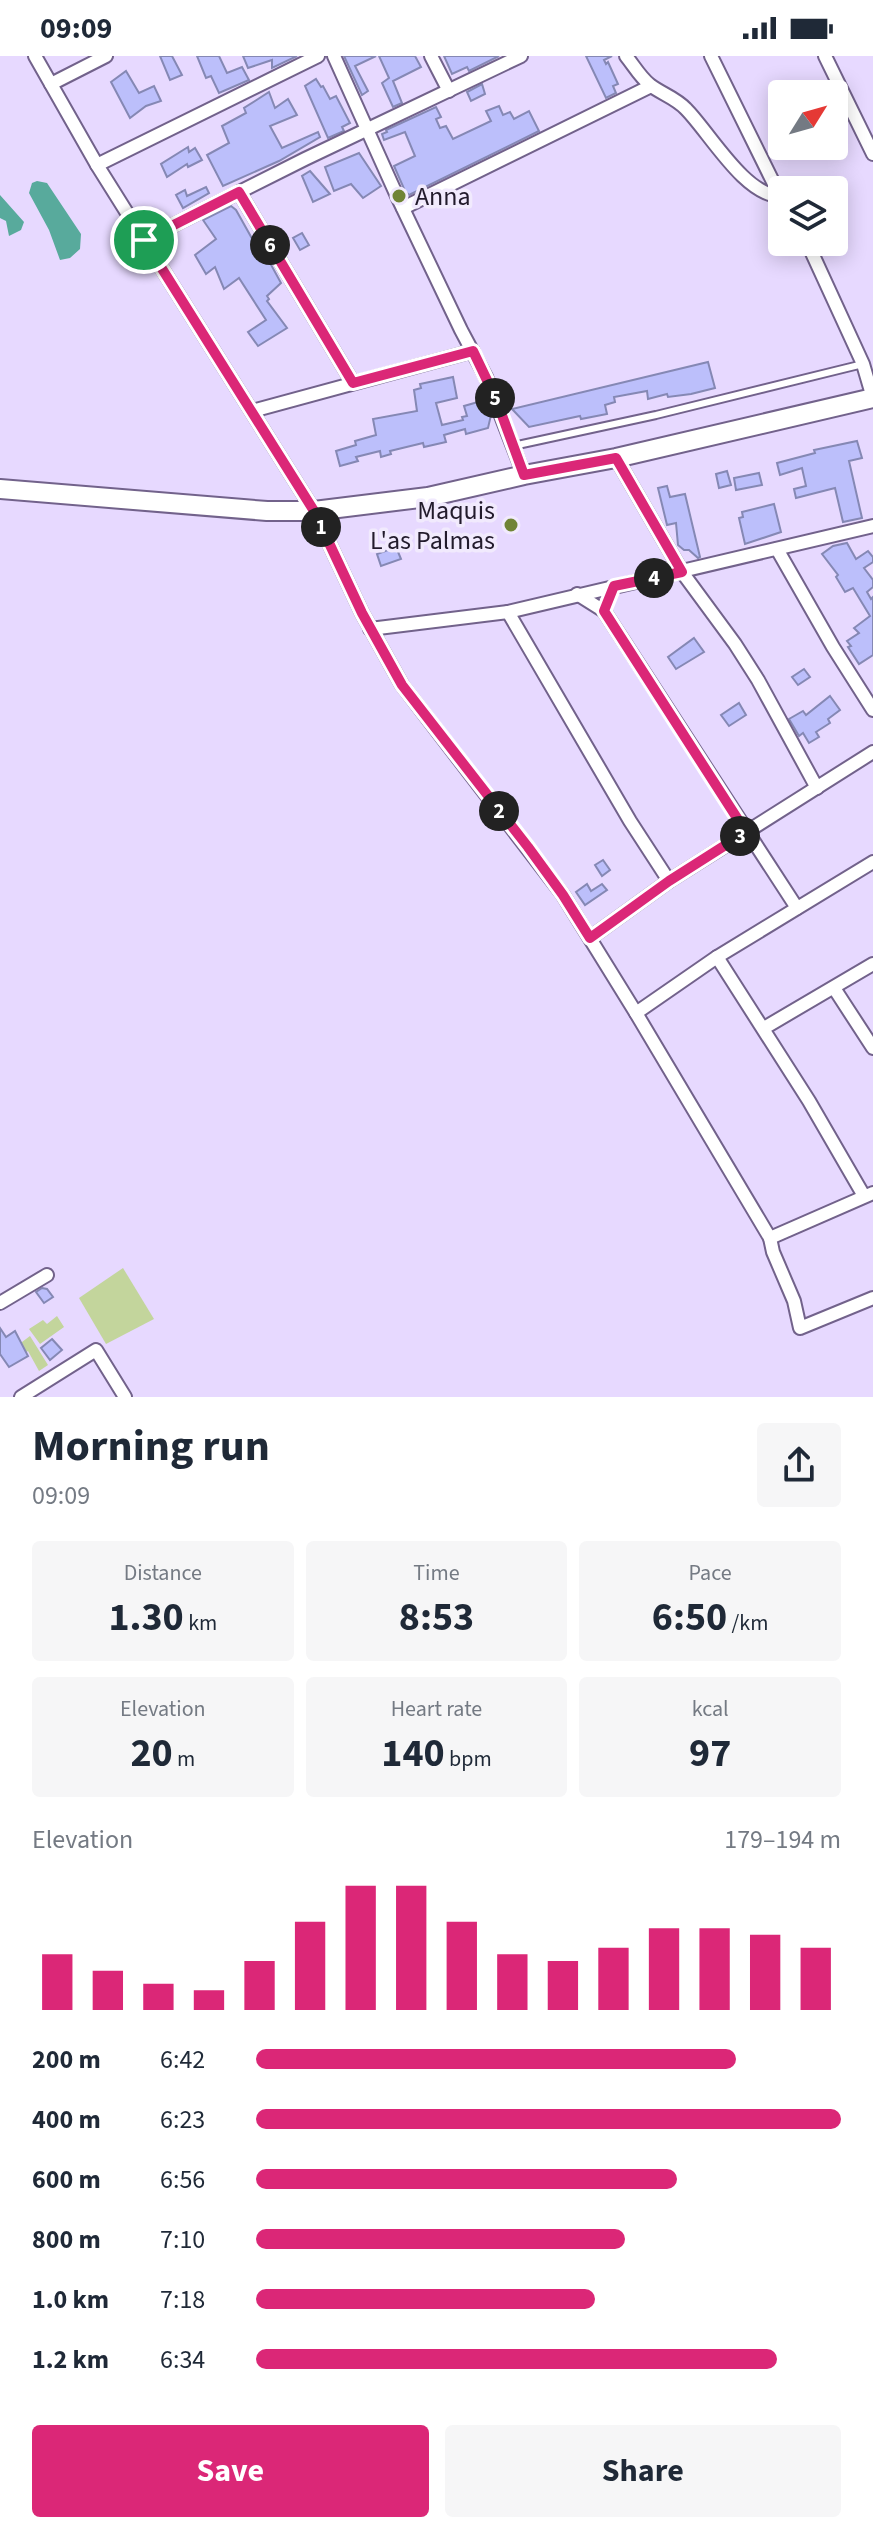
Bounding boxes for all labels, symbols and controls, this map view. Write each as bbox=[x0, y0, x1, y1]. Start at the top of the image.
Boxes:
text: 09:09 bbox=[40, 7, 112, 50]
north arrow bbox=[768, 80, 848, 160]
map controls bbox=[768, 80, 848, 256]
button: layers bbox=[768, 176, 848, 256]
place label: Anna bbox=[415, 178, 471, 215]
marker: Anna bbox=[390, 187, 408, 205]
pin bbox=[110, 206, 178, 274]
icon: arrive bbox=[122, 218, 166, 262]
pin: 6 bbox=[250, 225, 290, 265]
text: 6 bbox=[264, 229, 276, 261]
pin: 5 bbox=[475, 378, 515, 418]
text: 5 bbox=[489, 382, 501, 414]
place label: Maquis L'as Palmas bbox=[370, 492, 495, 559]
pin: 1 bbox=[301, 507, 341, 547]
text: 1 bbox=[315, 511, 327, 543]
marker: Maquis L'as Palmas bbox=[502, 516, 520, 534]
pin: 4 bbox=[634, 558, 674, 598]
text: 4 bbox=[648, 562, 660, 594]
pin: 2 bbox=[479, 791, 519, 831]
text: 2 bbox=[493, 795, 505, 827]
pin: 3 bbox=[720, 816, 760, 856]
text: 3 bbox=[734, 820, 746, 852]
text: Morning run bbox=[32, 1415, 270, 1478]
button: share bbox=[757, 1423, 841, 1507]
text: 09:09 bbox=[32, 1477, 90, 1514]
text: Distance bbox=[124, 1557, 202, 1589]
text: Time bbox=[413, 1557, 460, 1589]
text: Pace bbox=[689, 1557, 732, 1589]
text: 1.30 bbox=[108, 1589, 184, 1646]
text: 8:53 bbox=[399, 1589, 474, 1646]
text: 6:50 bbox=[652, 1589, 727, 1646]
text: km bbox=[184, 1607, 217, 1639]
text: /km bbox=[727, 1607, 768, 1639]
text: Elevation bbox=[120, 1693, 206, 1725]
text: Heart rate bbox=[391, 1693, 482, 1725]
text: kcal bbox=[692, 1693, 729, 1725]
text: 20 bbox=[130, 1725, 173, 1782]
text: 140 bbox=[381, 1725, 445, 1782]
text: 97 bbox=[689, 1725, 731, 1782]
text: m bbox=[173, 1743, 195, 1775]
text: bpm bbox=[445, 1743, 492, 1775]
text: Elevation bbox=[32, 1821, 133, 1858]
text: 179–194 m bbox=[724, 1821, 841, 1858]
text: 200 m bbox=[32, 2041, 101, 2078]
text: 6:42 bbox=[160, 2041, 205, 2078]
text: 400 m bbox=[32, 2101, 101, 2138]
text: 6:23 bbox=[160, 2101, 205, 2138]
text: 600 m bbox=[32, 2161, 101, 2198]
text: 6:56 bbox=[160, 2161, 205, 2198]
text: 800 m bbox=[32, 2221, 101, 2258]
text: 7:10 bbox=[160, 2221, 205, 2258]
text: 1.0 km bbox=[32, 2281, 109, 2318]
text: 7:18 bbox=[160, 2281, 205, 2318]
text: 1.2 km bbox=[32, 2341, 109, 2378]
text: 6:34 bbox=[160, 2341, 205, 2378]
button: Save bbox=[32, 2425, 429, 2517]
button: Share bbox=[445, 2425, 841, 2517]

